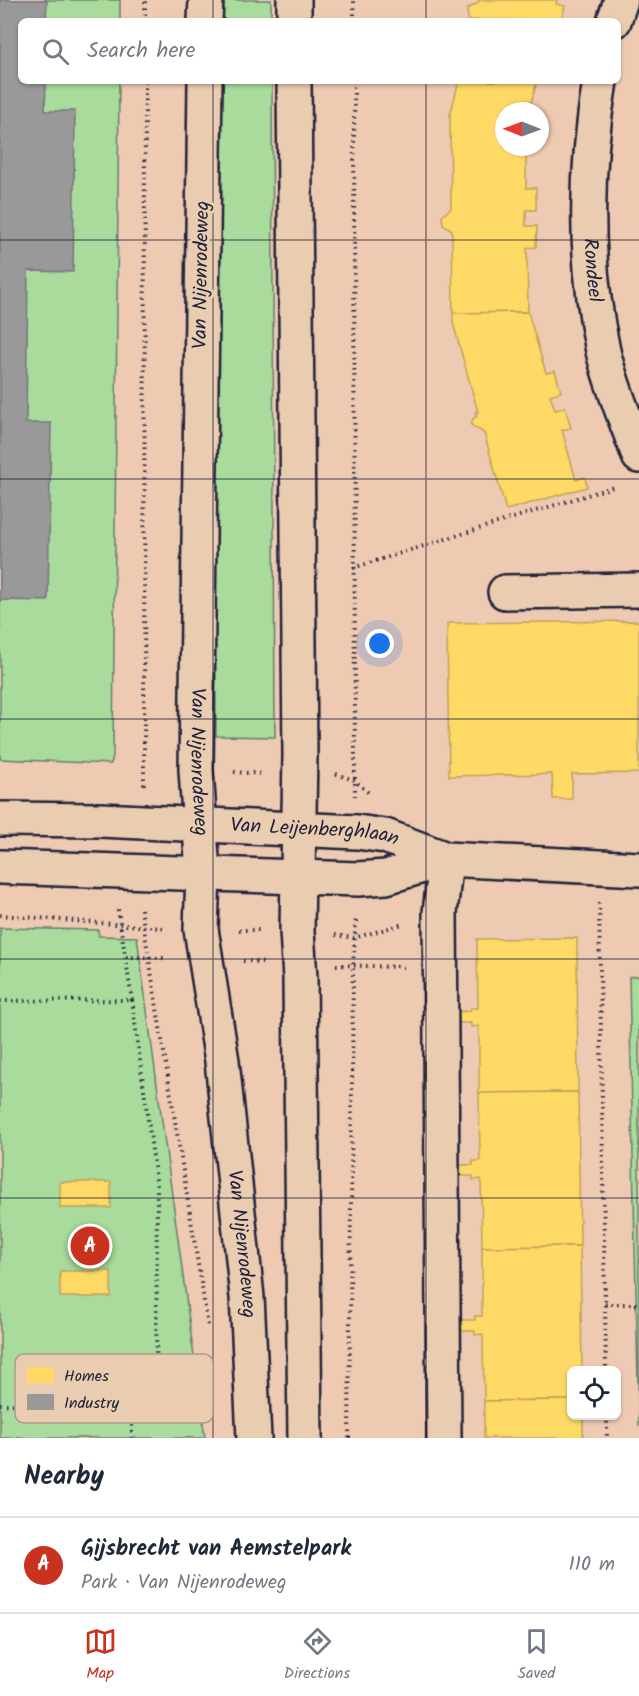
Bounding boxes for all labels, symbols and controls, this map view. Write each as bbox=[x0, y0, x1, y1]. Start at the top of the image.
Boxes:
search box bbox=[18, 18, 621, 84]
text: Search here bbox=[87, 34, 195, 69]
icon: search bbox=[39, 35, 72, 68]
north arrow bbox=[495, 102, 549, 156]
street label: Van Nijenrodeweg bbox=[185, 201, 219, 349]
street label: Rondeel bbox=[573, 237, 610, 304]
your location bbox=[365, 629, 394, 658]
street label: Van Nijenrodeweg bbox=[180, 688, 216, 837]
street label: Van Leijenberghlaan bbox=[230, 810, 404, 856]
street label: Van Nijenrodeweg bbox=[218, 1168, 264, 1319]
pin: A bbox=[70, 1224, 110, 1268]
legend bbox=[15, 1354, 213, 1423]
text: Homes bbox=[64, 1364, 109, 1389]
map controls bbox=[567, 1366, 621, 1420]
button: locate bbox=[567, 1366, 621, 1420]
text: Industry bbox=[64, 1391, 119, 1416]
text: Nearby bbox=[24, 1456, 104, 1498]
text: Gijsbrecht van Aemstelpark bbox=[81, 1532, 351, 1567]
text: A bbox=[37, 1549, 50, 1581]
text: 110 m bbox=[569, 1549, 615, 1581]
text: Park · Van Nijenrodeweg bbox=[81, 1567, 286, 1599]
tab: Map bbox=[84, 1625, 117, 1686]
tab: Directions bbox=[284, 1625, 350, 1686]
tab: Saved bbox=[517, 1625, 555, 1686]

